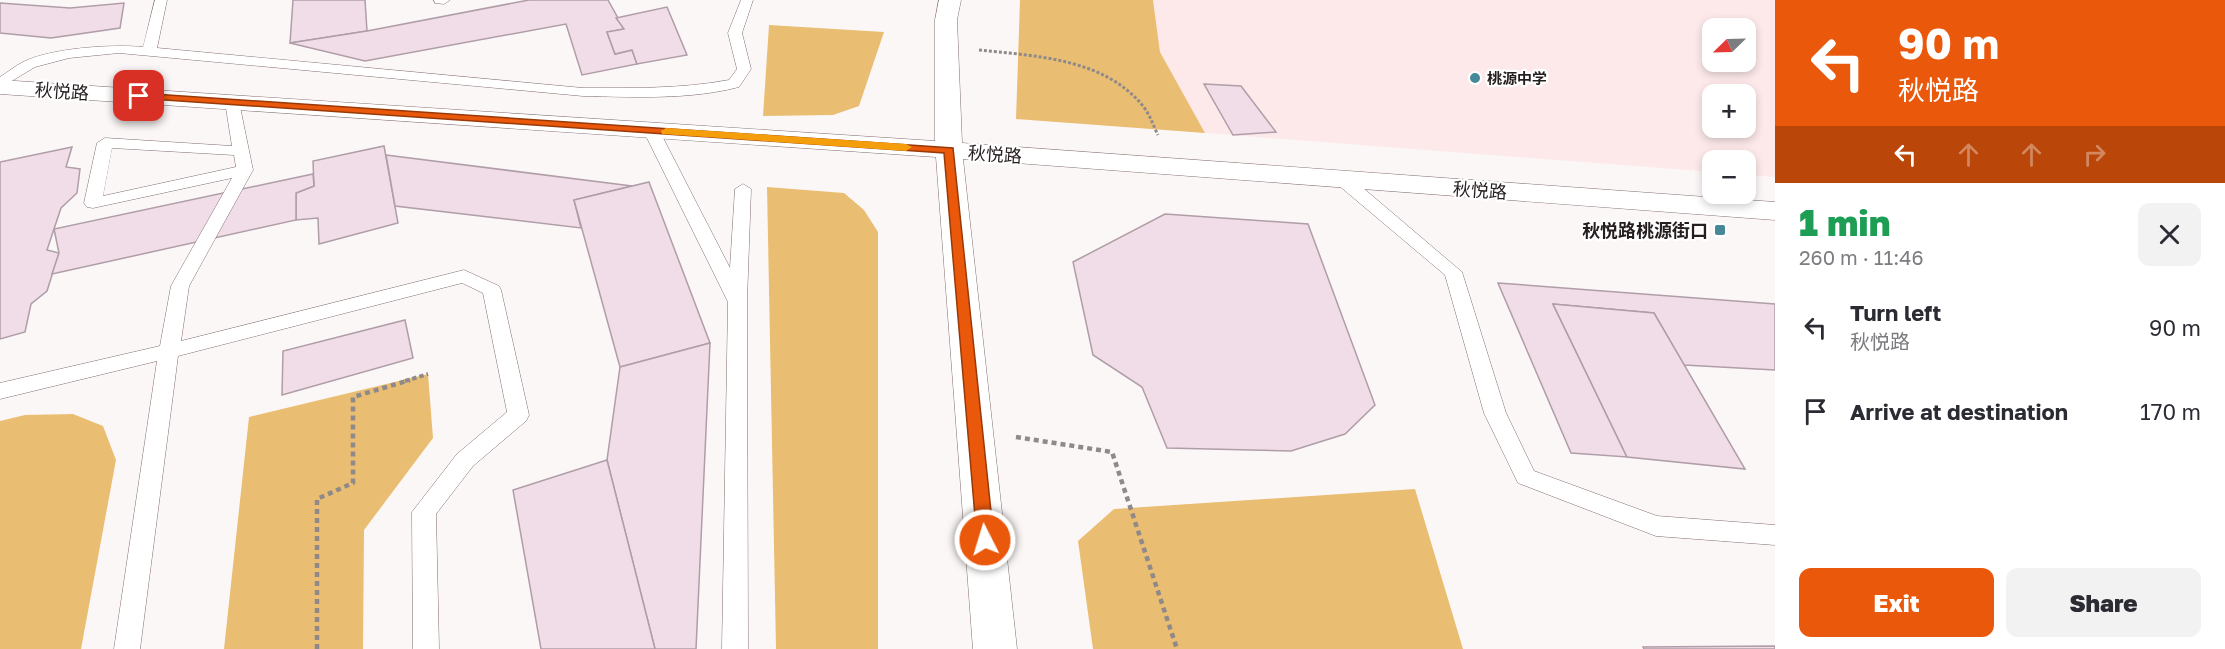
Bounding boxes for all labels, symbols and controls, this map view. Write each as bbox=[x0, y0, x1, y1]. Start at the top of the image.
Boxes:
north arrow bbox=[1702, 18, 1756, 72]
map controls bbox=[1702, 18, 1756, 204]
text: 90 m bbox=[1898, 18, 1999, 68]
icon: left bbox=[1799, 24, 1877, 102]
place label: 桃源中学 bbox=[1487, 69, 1547, 87]
pin bbox=[113, 70, 164, 121]
marker: 桃源中学 bbox=[1468, 71, 1482, 85]
text: 秋悦路 bbox=[1898, 74, 1979, 106]
street label: 秋悦路 bbox=[34, 78, 90, 104]
icon: arrive bbox=[122, 79, 155, 112]
button: + bbox=[1702, 84, 1756, 138]
icon: left bbox=[1889, 138, 1922, 171]
icon: ahead bbox=[1952, 138, 1985, 171]
icon: ahead bbox=[2015, 138, 2048, 171]
icon: right bbox=[2078, 138, 2111, 171]
street label: 秋悦路 bbox=[967, 141, 1023, 167]
button: − bbox=[1702, 150, 1756, 204]
street label: 秋悦路 bbox=[1452, 177, 1508, 203]
text: 1 min bbox=[1799, 201, 1890, 244]
button: close bbox=[2138, 203, 2201, 266]
place label: 秋悦路桃源街口 bbox=[1582, 219, 1708, 241]
marker: 秋悦路桃源街口 bbox=[1713, 223, 1727, 237]
text: 260 m · 11:46 bbox=[1799, 245, 1924, 269]
text: Turn left bbox=[1850, 299, 1941, 326]
icon: left bbox=[1799, 311, 1832, 344]
text: 90 m bbox=[2149, 314, 2201, 341]
text: 秋悦路 bbox=[1850, 329, 1910, 353]
icon: arrive bbox=[1799, 395, 1832, 428]
text: Arrive at destination bbox=[1850, 398, 2068, 425]
text: 170 m bbox=[2140, 398, 2201, 425]
position arrow bbox=[953, 508, 1017, 572]
button: Exit bbox=[1799, 568, 1994, 637]
button: Share bbox=[2006, 568, 2201, 637]

